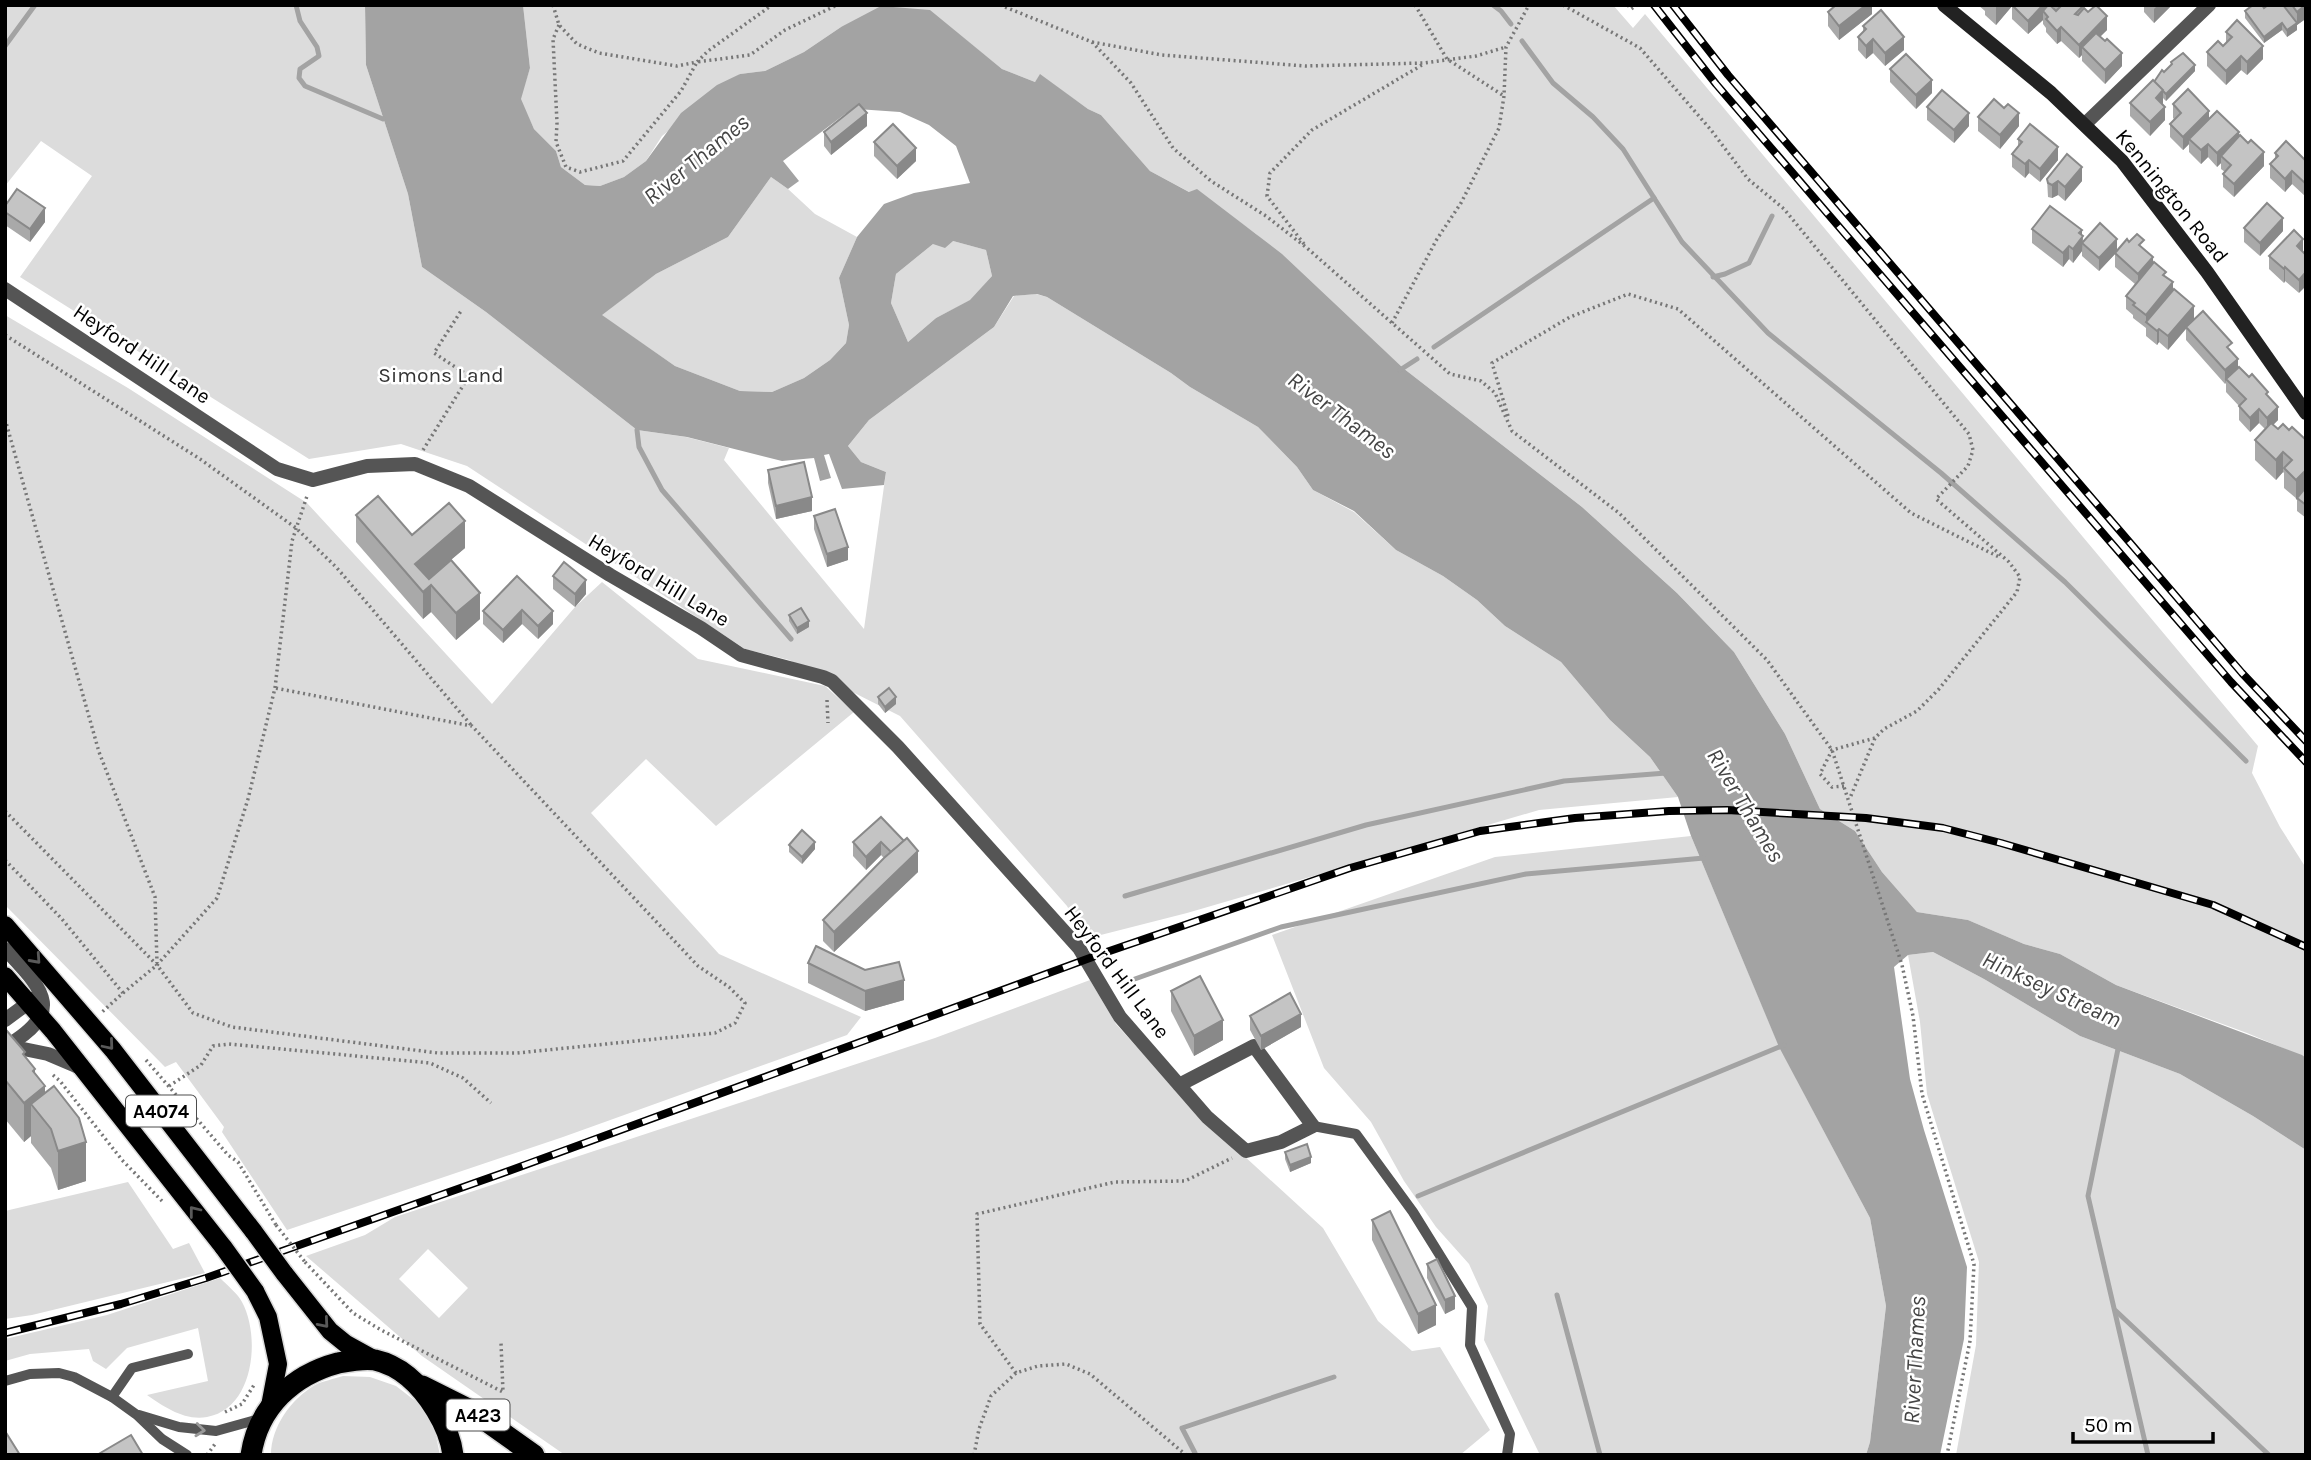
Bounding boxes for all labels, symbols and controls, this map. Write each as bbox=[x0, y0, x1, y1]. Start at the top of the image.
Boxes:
water label: River Thames bbox=[638, 109, 755, 210]
street label: Kennington Road bbox=[2111, 124, 2233, 268]
street label: Heyford Hill Lane bbox=[69, 299, 215, 409]
park label: Simons Land bbox=[378, 363, 504, 387]
water label: River Thames bbox=[1282, 366, 1401, 465]
street label: Heyford Hill Lane bbox=[584, 528, 734, 632]
water label: River Thames bbox=[1701, 743, 1790, 867]
street label: Heyford Hill Lane bbox=[1059, 901, 1175, 1043]
water label: Hinksey Stream bbox=[1978, 945, 2126, 1033]
one-way arrow bbox=[27, 951, 40, 964]
one-way arrow bbox=[101, 1037, 113, 1050]
road number: A4074 bbox=[126, 1096, 196, 1126]
one-way arrow bbox=[190, 1206, 203, 1218]
water label: River Thames bbox=[1898, 1295, 1931, 1425]
one-way arrow bbox=[316, 1315, 328, 1328]
road number: A423 bbox=[447, 1400, 510, 1430]
scale bar bbox=[2073, 1400, 2213, 1444]
text: 50 m bbox=[2084, 1413, 2133, 1437]
one-way arrow bbox=[194, 1422, 206, 1437]

